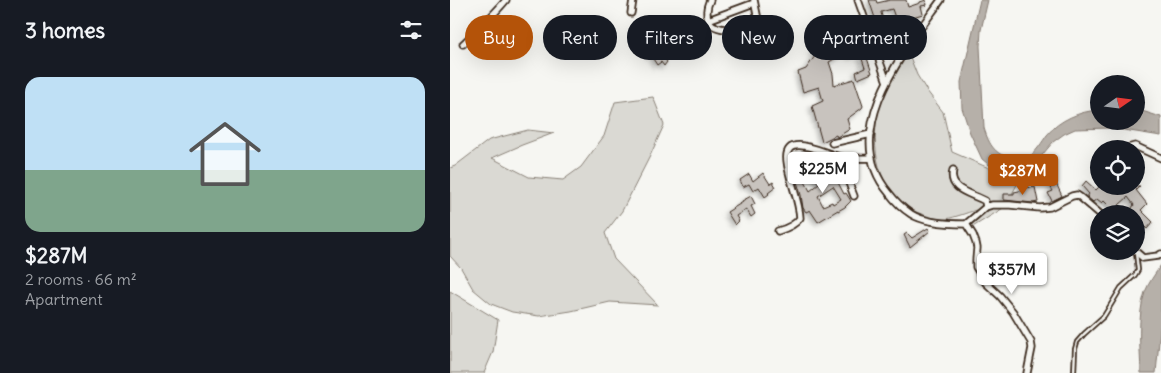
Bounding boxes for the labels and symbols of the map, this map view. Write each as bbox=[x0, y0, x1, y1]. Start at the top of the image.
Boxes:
north arrow bbox=[1090, 75, 1145, 130]
pin: $225M bbox=[788, 152, 858, 194]
pin: $287M bbox=[988, 154, 1058, 196]
pin: $357M bbox=[977, 252, 1047, 295]

